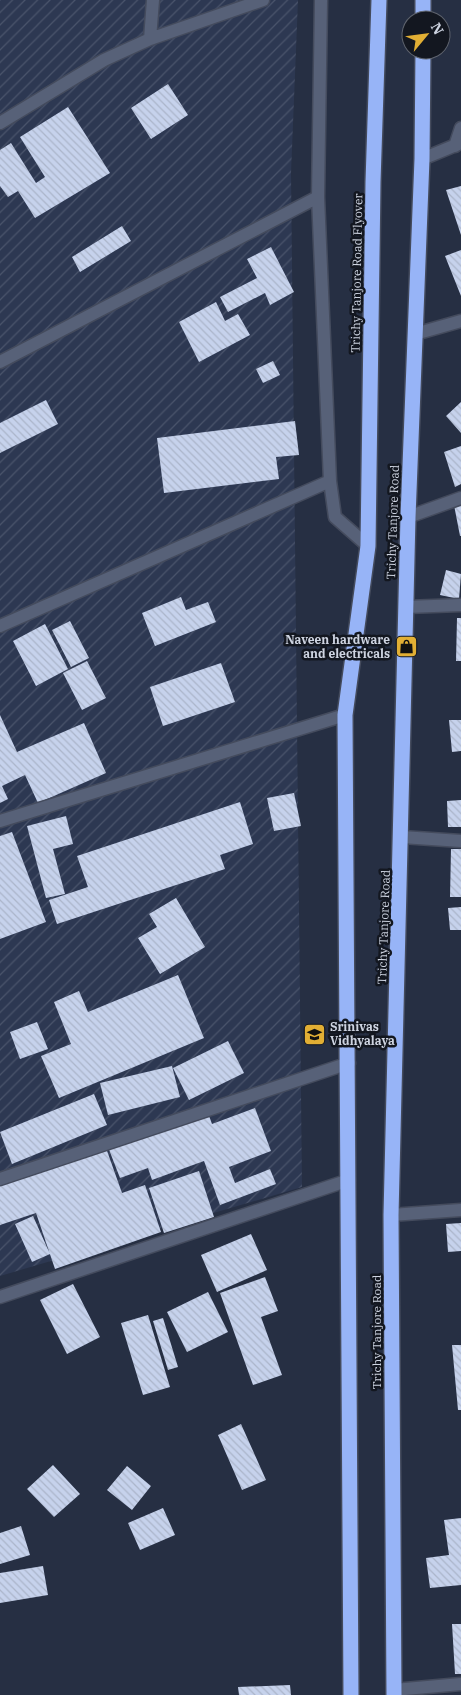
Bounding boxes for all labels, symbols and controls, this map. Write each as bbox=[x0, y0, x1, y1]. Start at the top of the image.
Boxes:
north arrow bbox=[401, 10, 451, 60]
text: N bbox=[427, 19, 448, 38]
street label: Trichy Tanjore Road Flyover bbox=[348, 192, 365, 353]
street label: Trichy Tanjore Road bbox=[383, 464, 402, 579]
place label: Naveen hardware and electricals bbox=[285, 632, 390, 661]
shop icon: Naveen hardware and electricals bbox=[394, 635, 418, 659]
street label: Trichy Tanjore Road bbox=[374, 869, 393, 984]
place label: Srinivas Vidhyalaya bbox=[330, 1019, 395, 1048]
school or university icon: Srinivas Vidhyalaya bbox=[302, 1022, 326, 1046]
street label: Trichy Tanjore Road bbox=[369, 1275, 384, 1389]

